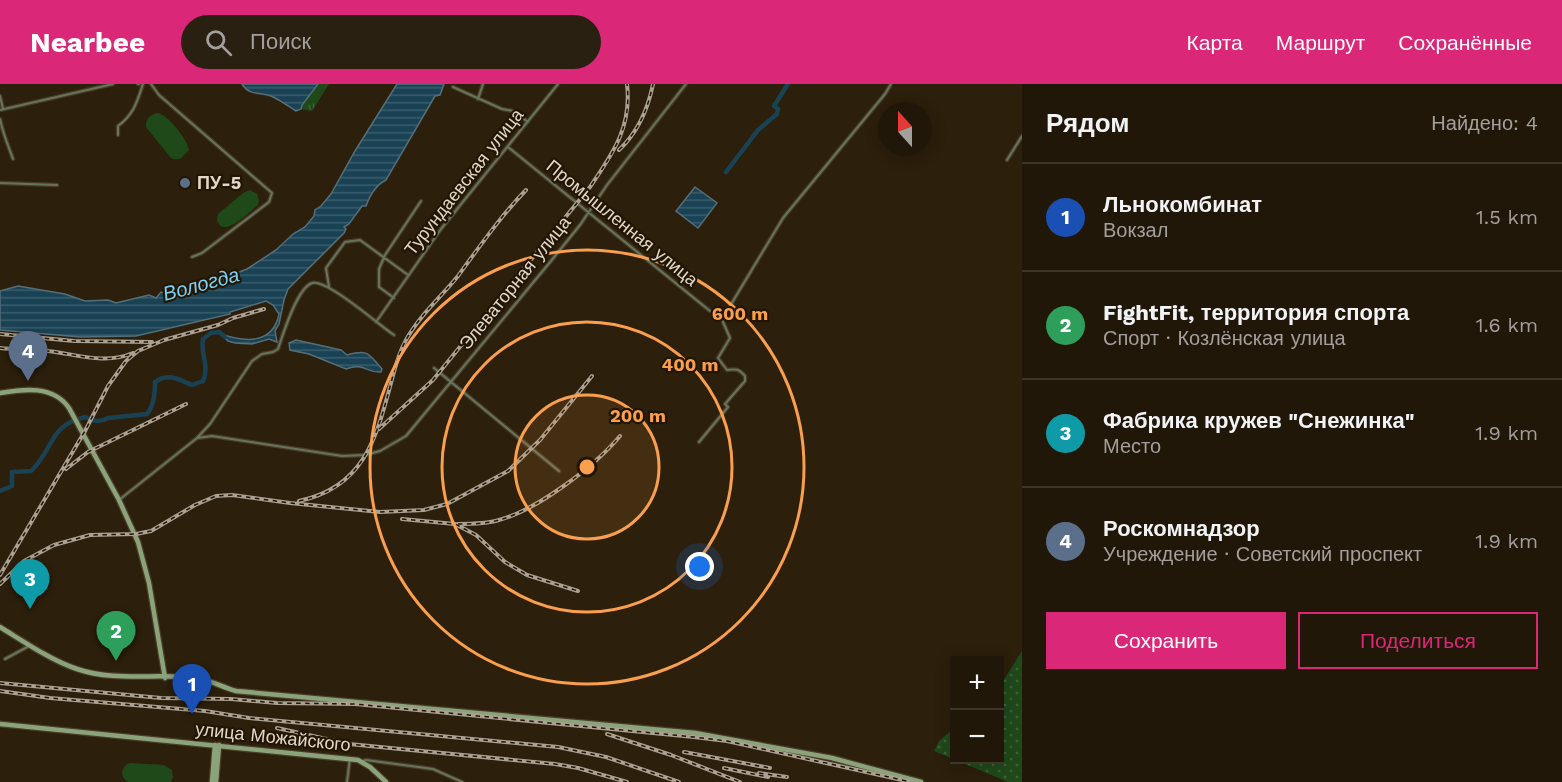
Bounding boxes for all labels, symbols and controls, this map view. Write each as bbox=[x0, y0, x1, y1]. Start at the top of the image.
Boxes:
search box bbox=[181, 15, 601, 69]
text: Nearbee bbox=[30, 26, 145, 59]
icon: search bbox=[202, 26, 235, 59]
text: Поиск bbox=[250, 29, 311, 54]
text: Карта bbox=[1187, 30, 1243, 55]
text: Маршрут bbox=[1276, 30, 1365, 55]
text: Сохранённые bbox=[1398, 30, 1532, 55]
north arrow bbox=[878, 102, 932, 156]
street label: Турундаевская улица bbox=[400, 104, 528, 259]
text: Рядом bbox=[1046, 108, 1129, 138]
text: Найдено: 4 bbox=[1431, 111, 1538, 135]
street label: Промышленная улица bbox=[542, 155, 703, 291]
place label: ПУ-5 bbox=[197, 172, 241, 193]
marker: ПУ-5 bbox=[178, 176, 192, 190]
text: Льнокомбинат bbox=[1103, 192, 1262, 217]
text: 1 bbox=[1061, 205, 1070, 229]
text: 1.5 km bbox=[1476, 205, 1538, 229]
street label: Элеваторная улица bbox=[454, 211, 575, 353]
text: Вокзал bbox=[1103, 218, 1168, 242]
water label: Вологда bbox=[160, 262, 242, 306]
text: FightFit, территория спорта bbox=[1103, 300, 1409, 325]
text: 600 m bbox=[712, 303, 768, 324]
text: 2 bbox=[1060, 313, 1071, 337]
text: 1.6 km bbox=[1476, 313, 1538, 337]
text: Спорт · Козлёнская улица bbox=[1103, 326, 1346, 350]
pin: 4 bbox=[9, 332, 48, 381]
text: 400 m bbox=[662, 354, 718, 375]
text: 200 m bbox=[610, 405, 666, 426]
text: Фабрика кружев "Снежинка" bbox=[1103, 408, 1415, 433]
text: 3 bbox=[1060, 421, 1071, 445]
text: 1.9 km bbox=[1475, 421, 1538, 445]
text: Место bbox=[1103, 434, 1161, 458]
centre of rings bbox=[577, 457, 597, 477]
text: Роскомнадзор bbox=[1103, 516, 1260, 541]
text: 4 bbox=[1059, 529, 1072, 553]
text: 1.9 km bbox=[1475, 529, 1538, 553]
text: Учреждение · Советский проспект bbox=[1103, 542, 1422, 566]
your location bbox=[685, 552, 714, 581]
pin: 3 bbox=[10, 560, 50, 609]
pin: 2 bbox=[96, 612, 136, 661]
button: Сохранить bbox=[1046, 612, 1286, 669]
button: Поделиться bbox=[1298, 612, 1538, 669]
map controls bbox=[950, 656, 1004, 764]
button: + bbox=[950, 656, 1004, 710]
pin: 1 bbox=[172, 664, 212, 714]
button: − bbox=[950, 710, 1004, 764]
street label: улица Можайского bbox=[194, 718, 352, 755]

